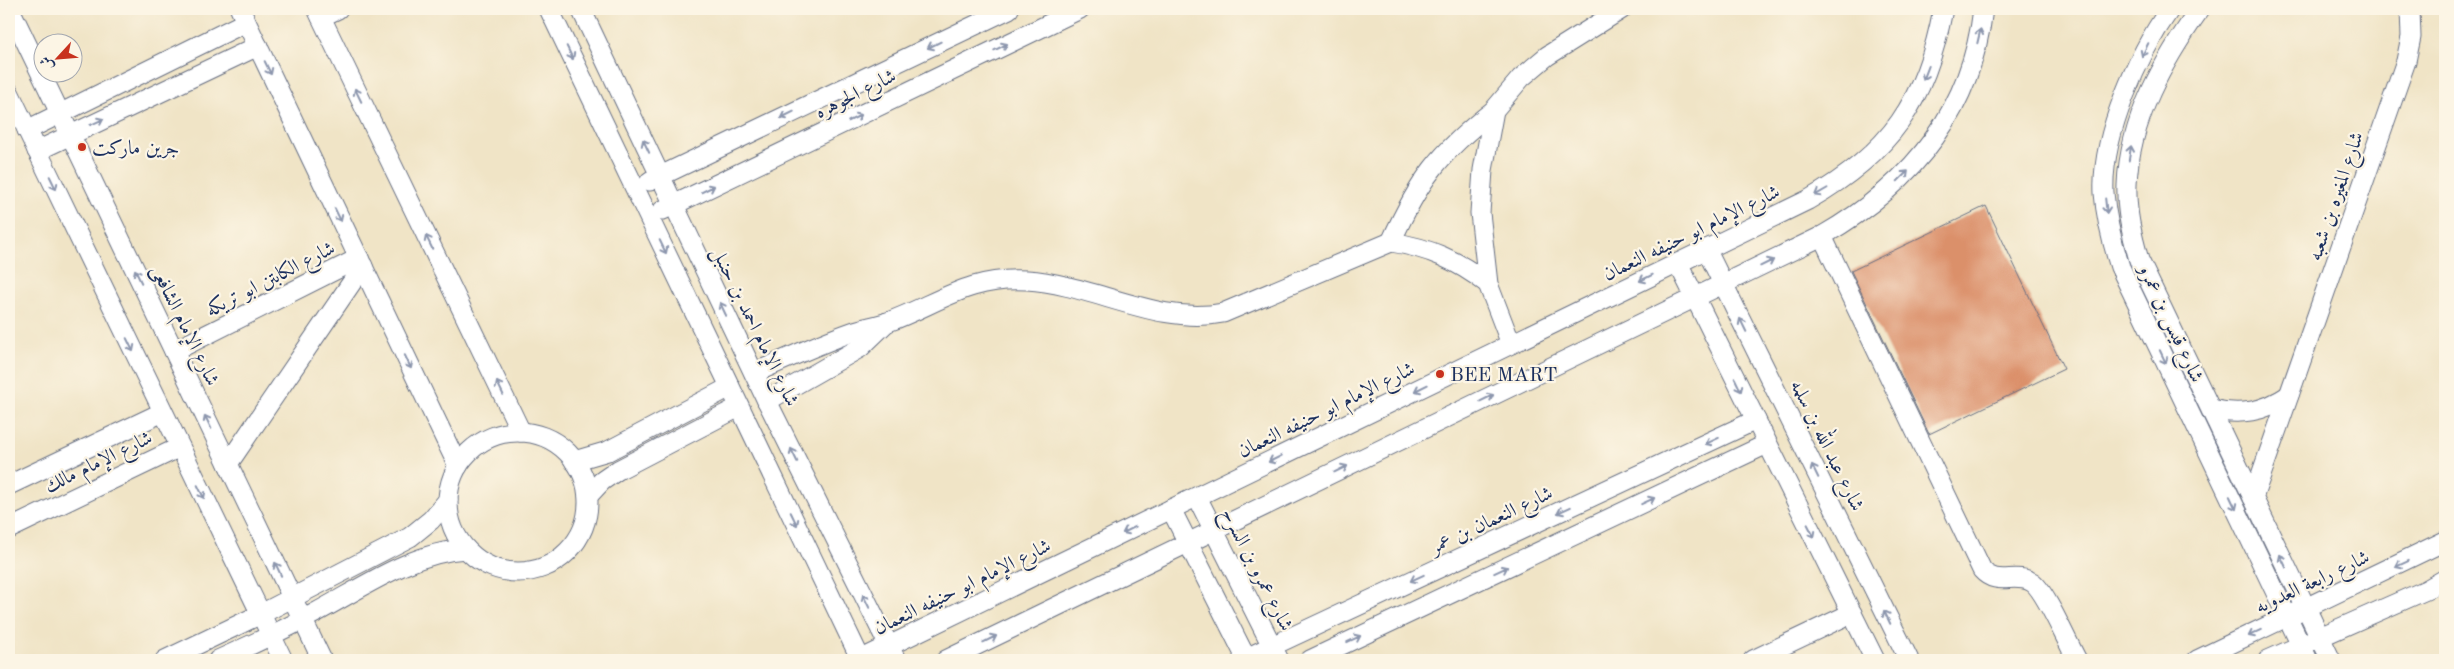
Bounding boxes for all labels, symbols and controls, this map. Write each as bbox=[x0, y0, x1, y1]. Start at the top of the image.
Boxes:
one-way arrow bbox=[1975, 28, 1984, 44]
north arrow bbox=[32, 32, 82, 82]
one-way arrow bbox=[927, 41, 942, 50]
one-way arrow bbox=[993, 42, 1008, 51]
one-way arrow bbox=[2140, 43, 2150, 58]
one-way arrow bbox=[566, 45, 575, 60]
text: ش bbox=[38, 54, 57, 73]
one-way arrow bbox=[264, 61, 274, 76]
one-way arrow bbox=[1921, 65, 1930, 80]
street label: شارع الجوهره bbox=[812, 67, 902, 128]
one-way arrow bbox=[353, 88, 363, 103]
one-way arrow bbox=[780, 111, 795, 121]
one-way arrow bbox=[847, 113, 862, 122]
one-way arrow bbox=[89, 117, 104, 127]
street label: شارع المغيره بن شعبه bbox=[2306, 130, 2374, 266]
place label: جرين ماركت bbox=[92, 138, 179, 159]
one-way arrow bbox=[641, 139, 651, 154]
marker: جرين ماركت bbox=[76, 141, 88, 153]
one-way arrow bbox=[2126, 146, 2136, 162]
one-way arrow bbox=[1897, 170, 1909, 182]
one-way arrow bbox=[48, 175, 58, 190]
street label: شارع الإمام ابو حنيفه النعمان bbox=[1600, 182, 1786, 291]
one-way arrow bbox=[701, 183, 716, 193]
one-way arrow bbox=[1814, 187, 1829, 197]
one-way arrow bbox=[2101, 198, 2111, 214]
one-way arrow bbox=[334, 207, 344, 222]
one-way arrow bbox=[424, 235, 433, 250]
street label: شارع الكابتن ابو تريكه bbox=[202, 237, 341, 326]
one-way arrow bbox=[659, 239, 668, 254]
street label: شارع الإمام احمد بن حنبل bbox=[702, 244, 801, 412]
one-way arrow bbox=[1759, 258, 1774, 267]
street label: شارع قيس بن عمرو bbox=[2128, 260, 2206, 389]
street label: شارع الإمام الشافعى bbox=[141, 262, 222, 392]
one-way arrow bbox=[133, 269, 142, 284]
one-way arrow bbox=[1639, 274, 1654, 284]
one-way arrow bbox=[718, 302, 728, 317]
one-way arrow bbox=[1738, 318, 1747, 333]
one-way arrow bbox=[126, 337, 136, 352]
one-way arrow bbox=[2159, 349, 2168, 364]
one-way arrow bbox=[404, 354, 414, 369]
street label: شارع الإمام ابو حنيفه النعمان bbox=[1235, 359, 1421, 468]
place label: BEE MART bbox=[1450, 366, 1558, 386]
marker: BEE MART bbox=[1434, 368, 1446, 380]
street label: شارع عبد الله بن سلمه bbox=[1780, 374, 1873, 517]
one-way arrow bbox=[1734, 377, 1743, 392]
one-way arrow bbox=[494, 381, 504, 396]
one-way arrow bbox=[1414, 383, 1429, 393]
one-way arrow bbox=[1479, 393, 1494, 402]
one-way arrow bbox=[203, 415, 213, 430]
street label: شارع الإمام مالك bbox=[42, 428, 158, 503]
one-way arrow bbox=[1705, 437, 1720, 446]
one-way arrow bbox=[789, 448, 798, 463]
one-way arrow bbox=[1268, 455, 1283, 464]
one-way arrow bbox=[1333, 464, 1348, 473]
one-way arrow bbox=[1810, 464, 1819, 479]
one-way arrow bbox=[197, 484, 207, 499]
street label: شارع النعمان بن عمر bbox=[1426, 484, 1559, 564]
one-way arrow bbox=[1640, 495, 1655, 505]
one-way arrow bbox=[2229, 495, 2238, 510]
street label: شارع عمرو بن السرح bbox=[1211, 505, 1296, 637]
one-way arrow bbox=[1557, 505, 1572, 515]
one-way arrow bbox=[789, 512, 799, 527]
one-way arrow bbox=[1807, 523, 1816, 538]
one-way arrow bbox=[1122, 526, 1137, 535]
street label: شارع الإمام ابو حنيفه النعمان bbox=[871, 536, 1057, 645]
street label: شارع رابعة العدويه bbox=[2253, 548, 2376, 623]
one-way arrow bbox=[2278, 554, 2288, 569]
one-way arrow bbox=[2395, 559, 2410, 569]
one-way arrow bbox=[272, 562, 282, 577]
one-way arrow bbox=[1493, 565, 1508, 574]
one-way arrow bbox=[1410, 574, 1425, 584]
one-way arrow bbox=[861, 594, 870, 609]
one-way arrow bbox=[1882, 609, 1892, 624]
one-way arrow bbox=[2248, 629, 2263, 638]
one-way arrow bbox=[982, 634, 997, 643]
one-way arrow bbox=[1346, 634, 1361, 644]

